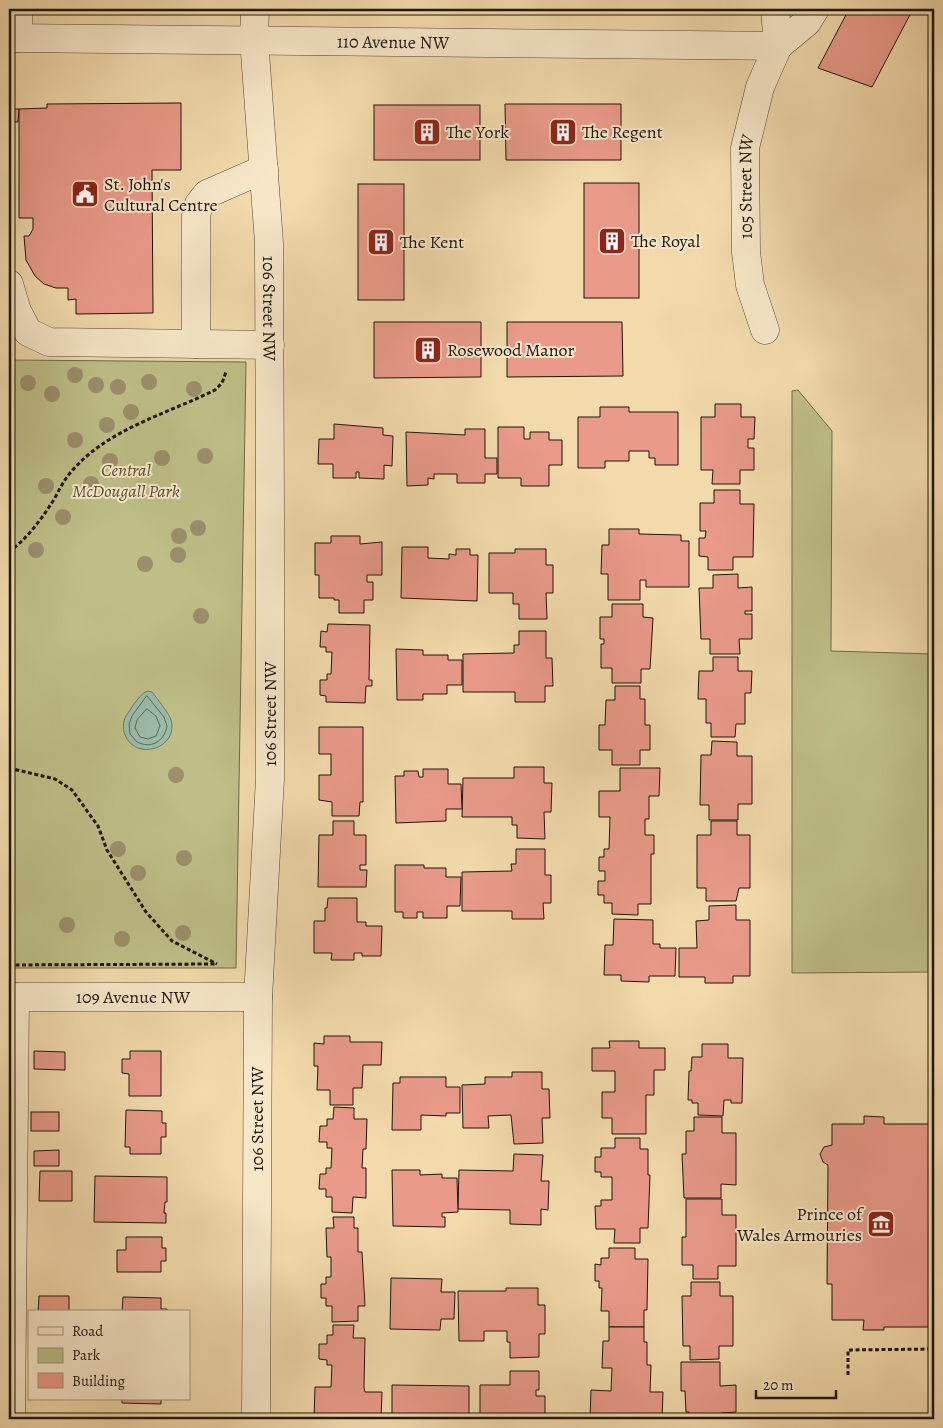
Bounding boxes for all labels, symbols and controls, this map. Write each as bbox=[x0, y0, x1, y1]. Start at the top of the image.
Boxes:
street label: 110 Avenue NW bbox=[337, 29, 450, 55]
building icon: The York bbox=[412, 117, 442, 147]
building icon: The Regent bbox=[548, 117, 578, 147]
place label: The York bbox=[446, 120, 509, 144]
place label: The Regent bbox=[582, 120, 663, 144]
street label: 105 Street NW bbox=[732, 132, 760, 239]
place label: St. John's Cultural Centre bbox=[104, 172, 218, 217]
public building icon: St. John's Cultural Centre bbox=[70, 179, 100, 209]
building icon: The Royal bbox=[597, 226, 627, 256]
building icon: The Kent bbox=[366, 227, 396, 257]
place label: The Royal bbox=[631, 229, 701, 253]
place label: The Kent bbox=[400, 230, 464, 254]
street label: 106 Street NW bbox=[257, 256, 281, 361]
building icon: Rosewood Manor bbox=[413, 335, 443, 365]
place label: Rosewood Manor bbox=[447, 338, 575, 362]
park label: Central McDougall Park bbox=[72, 458, 180, 503]
street label: 106 Street NW bbox=[258, 661, 282, 767]
street label: 109 Avenue NW bbox=[76, 985, 190, 1009]
street label: 106 Street NW bbox=[245, 1066, 269, 1172]
place label: Prince of Wales Armouries bbox=[736, 1202, 865, 1247]
museum icon: Prince of Wales Armouries bbox=[866, 1209, 896, 1239]
legend bbox=[28, 1310, 190, 1400]
text: Road bbox=[72, 1321, 104, 1341]
text: Park bbox=[72, 1345, 101, 1365]
scale bar bbox=[756, 1368, 836, 1400]
text: Building bbox=[72, 1371, 125, 1391]
text: 20 m bbox=[763, 1375, 794, 1395]

